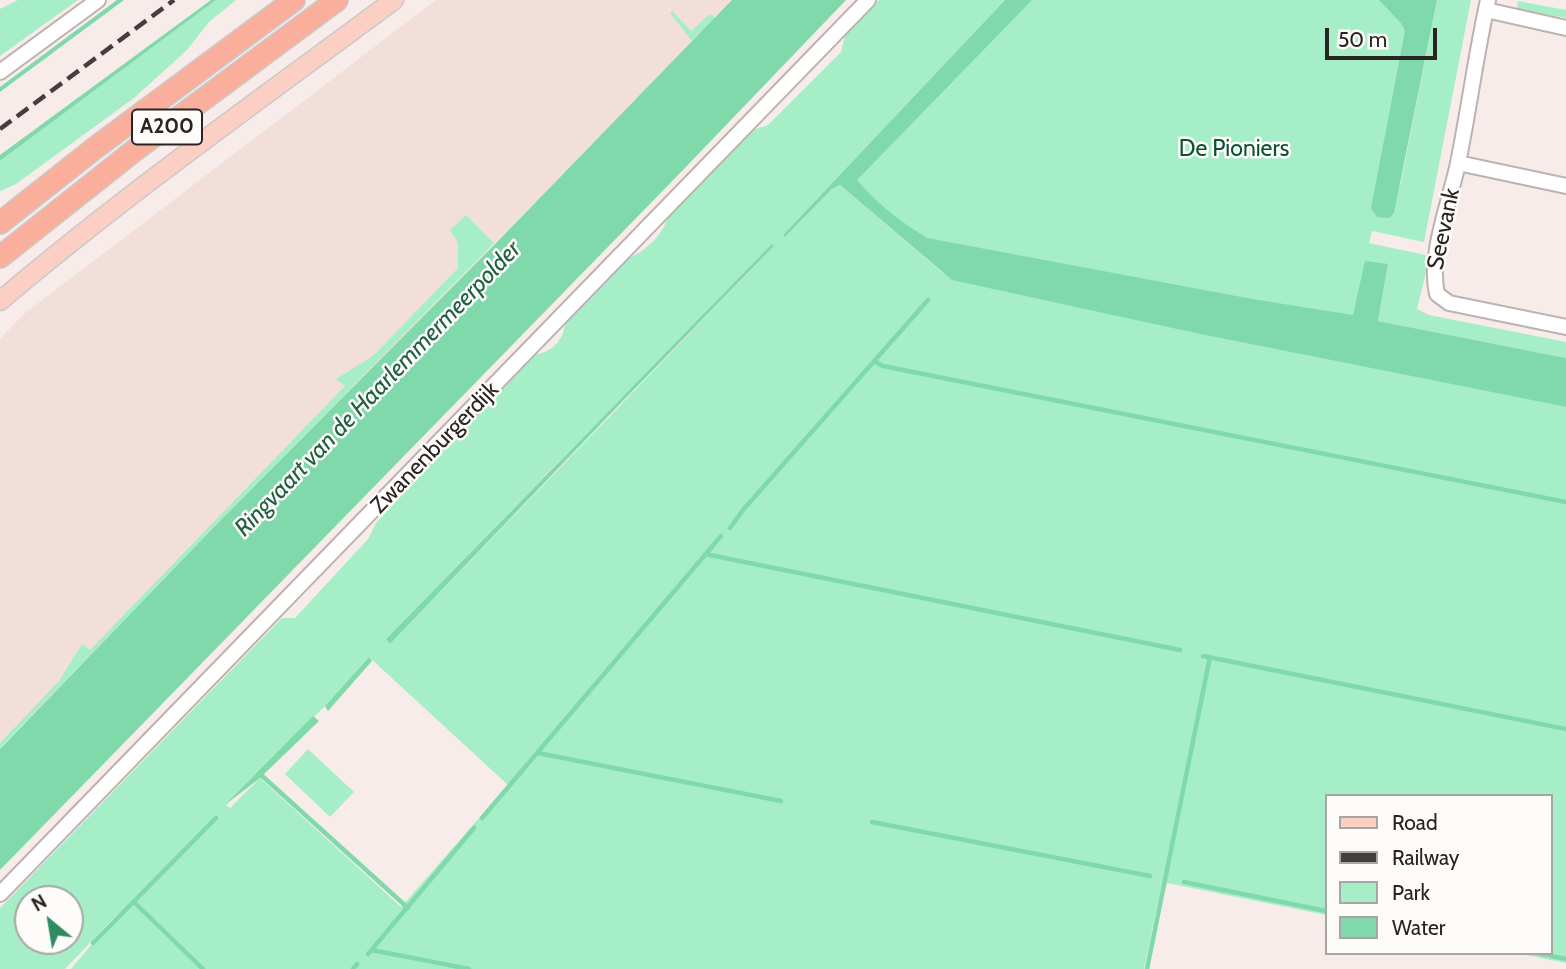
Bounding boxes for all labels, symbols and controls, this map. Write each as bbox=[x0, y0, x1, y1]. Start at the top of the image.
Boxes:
scale bar bbox=[1328, 14, 1440, 58]
text: 50 m bbox=[1338, 27, 1387, 52]
road number: A200 bbox=[132, 110, 202, 144]
park label: De Pioniers bbox=[1179, 135, 1289, 163]
street label: Seevank bbox=[1422, 186, 1466, 272]
water label: Ringvaart van de Haarlemmermeerpolder bbox=[229, 235, 527, 543]
street label: Zwanenburgerdijk bbox=[365, 376, 505, 520]
legend bbox=[1324, 794, 1552, 955]
text: Road bbox=[1392, 810, 1438, 835]
text: Railway bbox=[1392, 845, 1459, 870]
text: Park bbox=[1392, 880, 1430, 905]
north arrow bbox=[14, 885, 84, 955]
text: N bbox=[28, 890, 51, 916]
text: Water bbox=[1392, 915, 1445, 940]

